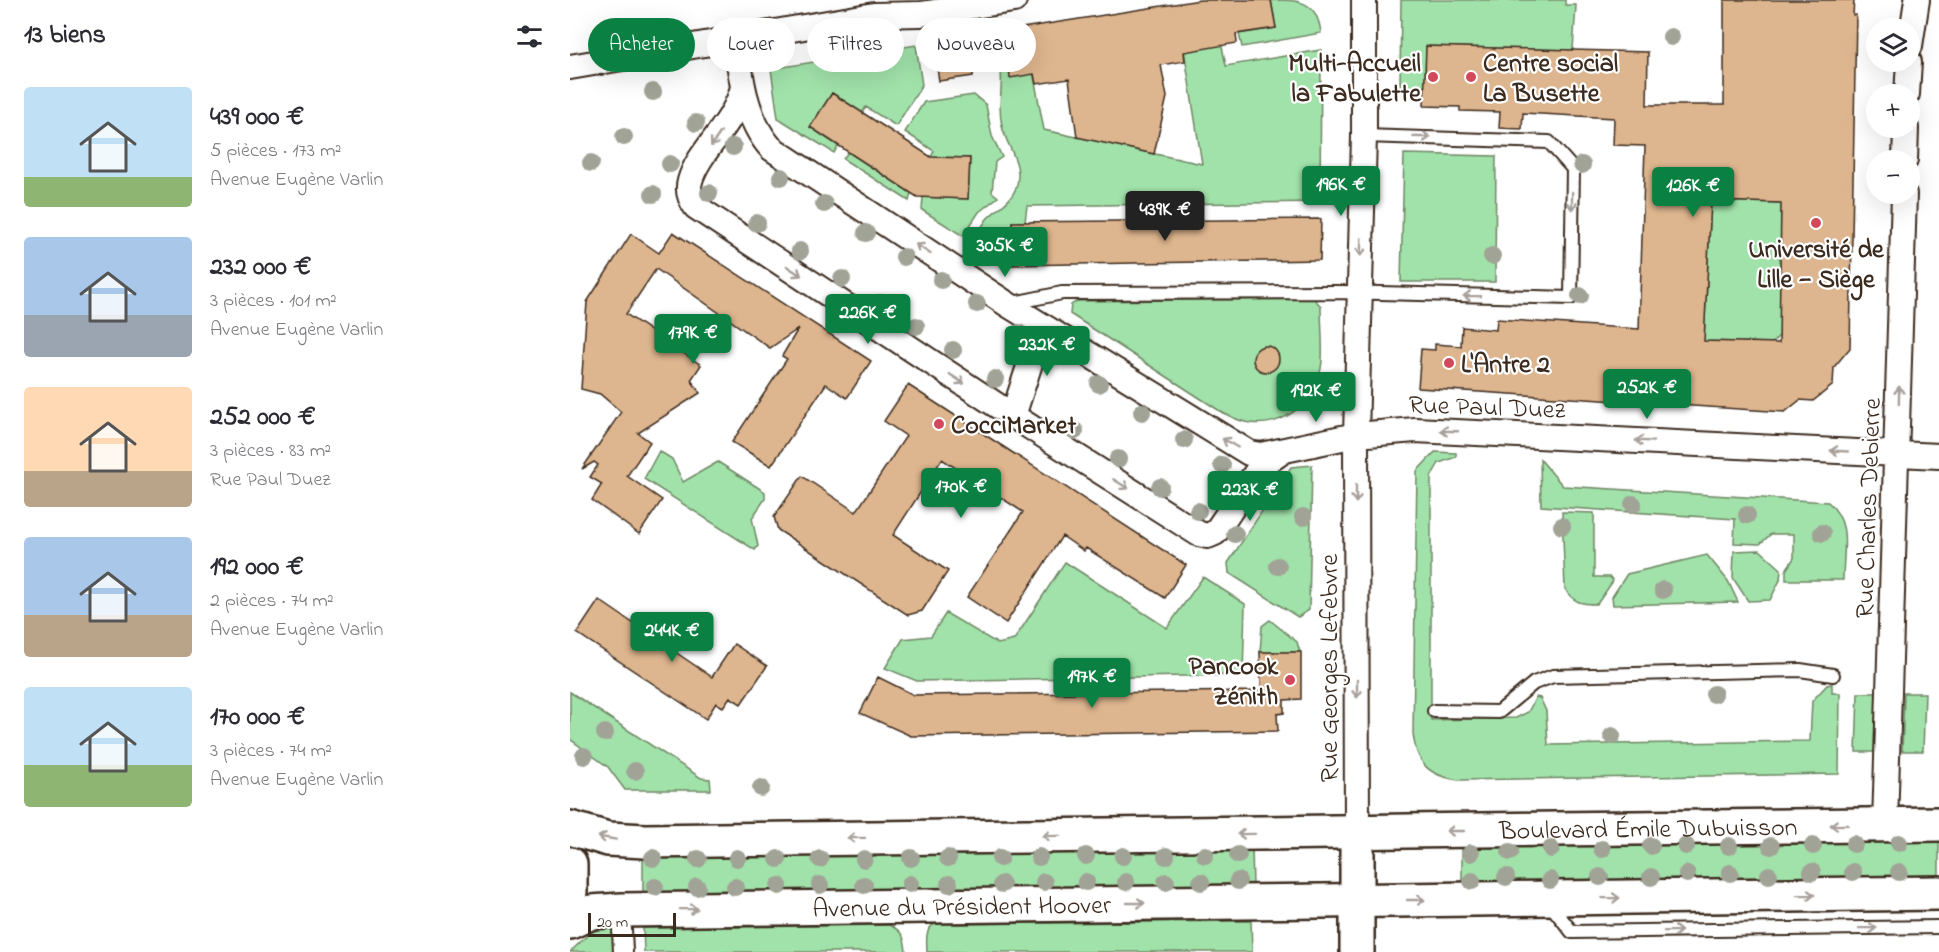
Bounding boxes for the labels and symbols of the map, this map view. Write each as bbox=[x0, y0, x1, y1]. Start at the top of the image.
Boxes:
place label: Multi-Accueil la Fabulette bbox=[1288, 46, 1422, 114]
place label: Centre social La Busette bbox=[1483, 46, 1618, 114]
marker: Multi-Accueil la Fabulette bbox=[1426, 70, 1440, 84]
marker: Centre social La Busette bbox=[1464, 70, 1478, 84]
one-way arrow bbox=[710, 130, 722, 147]
one-way arrow bbox=[1412, 131, 1432, 143]
pin: 196K € bbox=[1292, 166, 1390, 217]
pin: 126K € bbox=[1644, 167, 1742, 218]
pin: 439K € bbox=[1116, 191, 1214, 242]
one-way arrow bbox=[1566, 191, 1578, 211]
marker: Université de Lille − Siège bbox=[1809, 216, 1823, 230]
pin: 305K € bbox=[956, 227, 1054, 278]
place label: Université de Lille − Siège bbox=[1748, 232, 1885, 301]
one-way arrow bbox=[1355, 237, 1367, 257]
one-way arrow bbox=[915, 242, 932, 254]
one-way arrow bbox=[785, 266, 802, 278]
one-way arrow bbox=[1463, 290, 1483, 301]
pin: 226K € bbox=[819, 294, 917, 345]
pin: 179K € bbox=[644, 314, 742, 365]
pin: 232K € bbox=[998, 326, 1096, 377]
place label: L'Antre 2 bbox=[1461, 347, 1550, 385]
marker: L'Antre 2 bbox=[1442, 356, 1456, 370]
pin: 252K € bbox=[1598, 369, 1696, 420]
pin: 192K € bbox=[1267, 372, 1365, 423]
one-way arrow bbox=[948, 373, 965, 385]
one-way arrow bbox=[1894, 386, 1905, 406]
street label: Rue Paul Duez bbox=[1408, 387, 1566, 431]
street label: Rue Charles Debierre bbox=[1847, 397, 1893, 619]
place label: CocciMarket bbox=[951, 408, 1076, 446]
marker: CocciMarket bbox=[932, 417, 946, 431]
one-way arrow bbox=[1440, 426, 1460, 437]
one-way arrow bbox=[1634, 435, 1654, 446]
one-way arrow bbox=[1221, 437, 1239, 448]
one-way arrow bbox=[1829, 445, 1849, 456]
pin: 170K € bbox=[912, 468, 1010, 519]
pin: 223K € bbox=[1201, 471, 1299, 522]
one-way arrow bbox=[1112, 479, 1129, 491]
one-way arrow bbox=[1350, 483, 1362, 503]
street label: Rue Georges Lefebvre bbox=[1312, 553, 1350, 782]
pin: 244K € bbox=[623, 612, 721, 663]
place label: Pancook Zénith bbox=[1188, 649, 1279, 717]
pin: 197K € bbox=[1043, 658, 1141, 709]
marker: Pancook Zénith bbox=[1283, 673, 1297, 687]
one-way arrow bbox=[1351, 678, 1363, 698]
street label: Boulevard Émile Dubuisson bbox=[1498, 810, 1798, 852]
one-way arrow bbox=[1829, 819, 1849, 831]
one-way arrow bbox=[1445, 825, 1465, 837]
one-way arrow bbox=[1236, 828, 1256, 840]
one-way arrow bbox=[1041, 830, 1061, 842]
one-way arrow bbox=[598, 833, 617, 844]
one-way arrow bbox=[846, 833, 866, 844]
street label: Avenue du Président Hoover bbox=[812, 888, 1112, 930]
one-way arrow bbox=[1795, 889, 1815, 901]
one-way arrow bbox=[1600, 892, 1620, 904]
one-way arrow bbox=[1405, 894, 1425, 906]
one-way arrow bbox=[1126, 897, 1146, 909]
one-way arrow bbox=[679, 903, 699, 915]
scale bar bbox=[588, 910, 676, 938]
one-way arrow bbox=[1858, 922, 1878, 934]
one-way arrow bbox=[1663, 925, 1683, 937]

